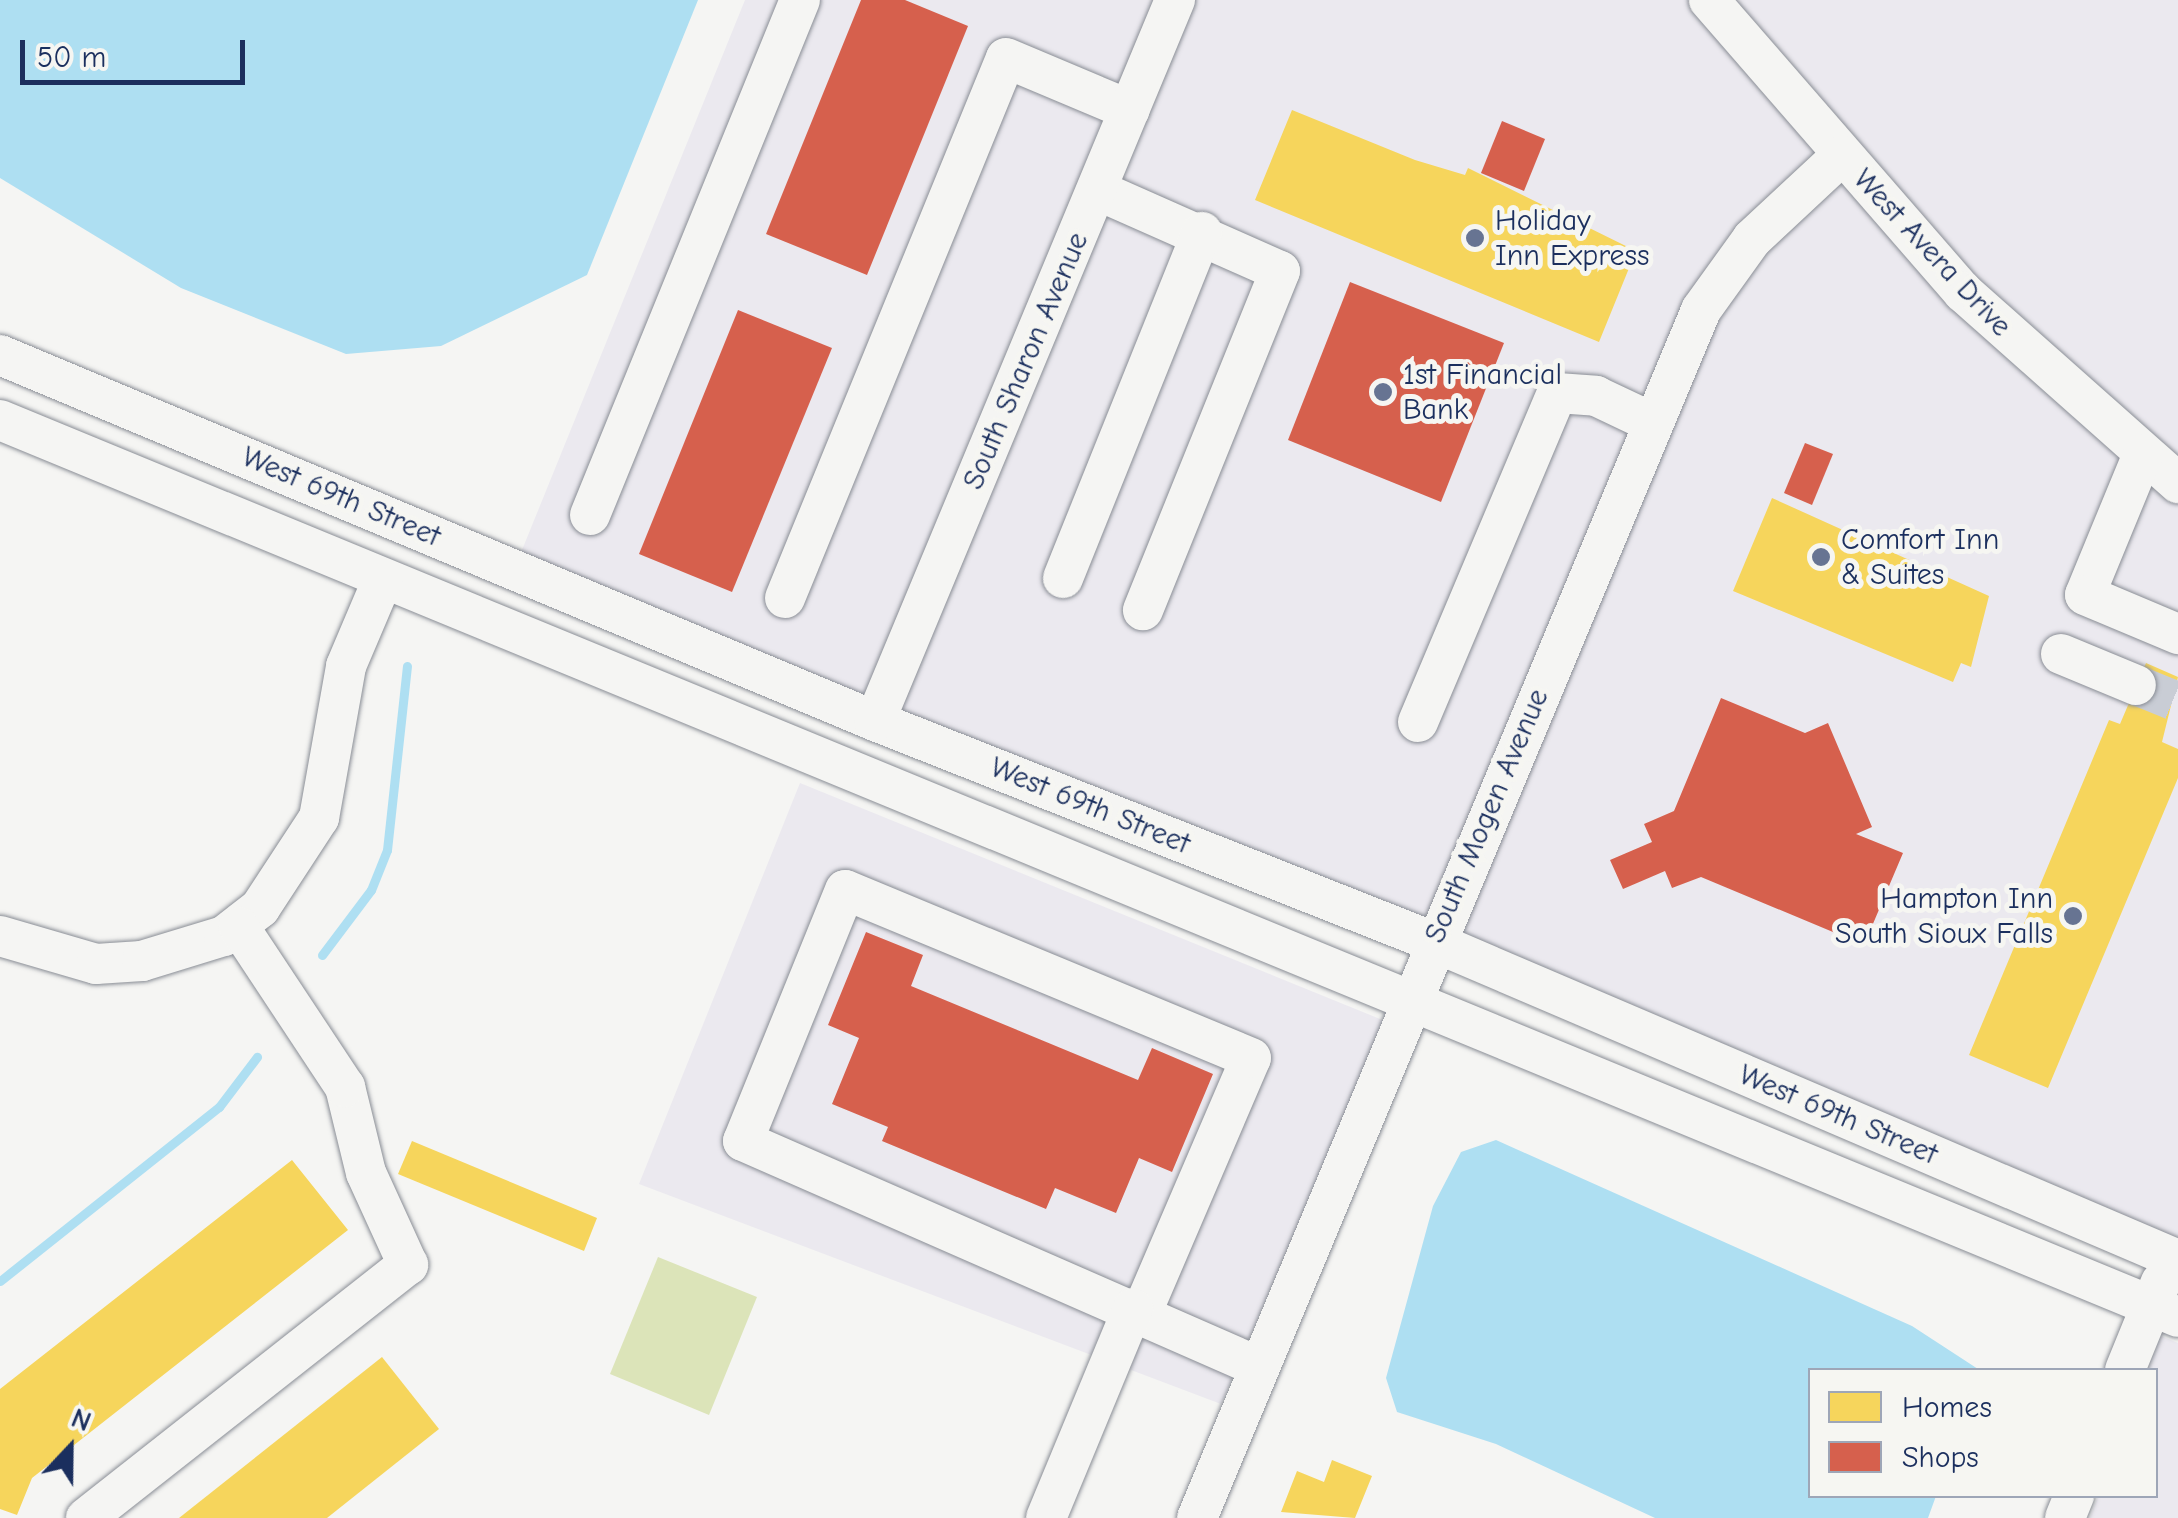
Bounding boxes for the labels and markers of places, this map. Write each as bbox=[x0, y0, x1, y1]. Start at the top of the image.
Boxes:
place label: Holiday Inn Express bbox=[1495, 203, 1649, 274]
marker: Holiday Inn Express bbox=[1464, 227, 1486, 249]
place label: 1st Financial Bank bbox=[1403, 357, 1562, 428]
marker: 1st Financial Bank bbox=[1372, 381, 1394, 403]
place label: Comfort Inn & Suites bbox=[1841, 522, 1999, 592]
marker: Comfort Inn & Suites bbox=[1810, 546, 1832, 568]
place label: Hampton Inn South Sioux Falls bbox=[1835, 881, 2053, 952]
marker: Hampton Inn South Sioux Falls bbox=[2062, 905, 2084, 927]

